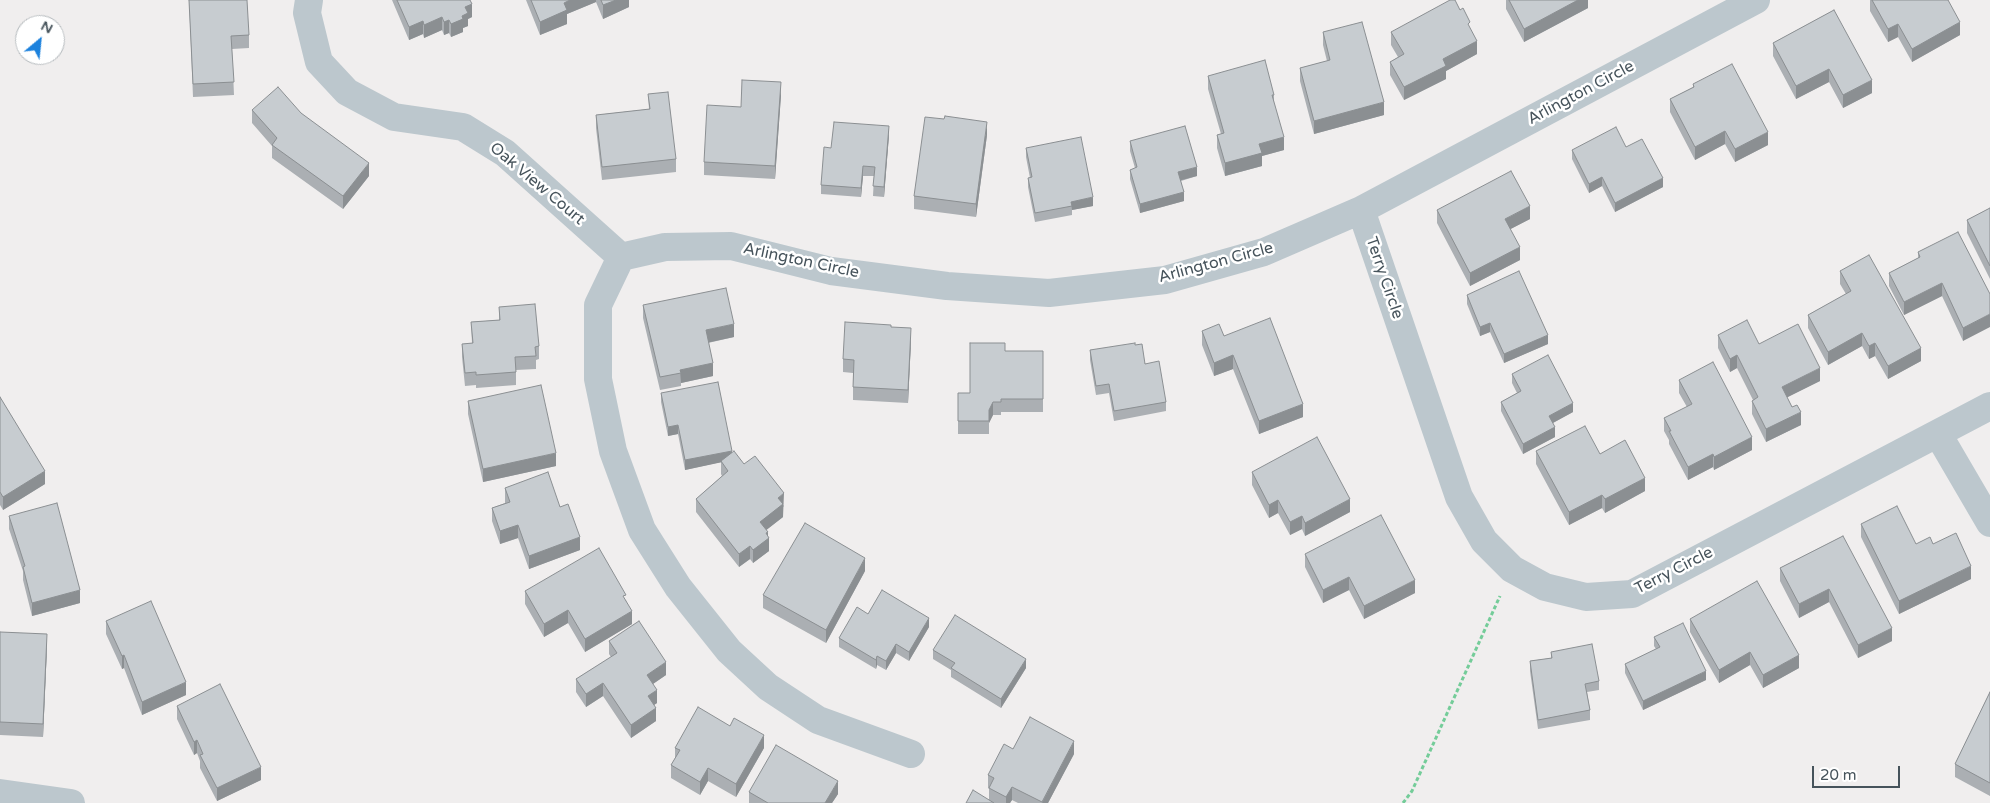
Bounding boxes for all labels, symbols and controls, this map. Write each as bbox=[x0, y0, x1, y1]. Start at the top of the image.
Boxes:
north arrow bbox=[15, 15, 65, 65]
text: N bbox=[38, 17, 56, 37]
street label: Arlington Circle bbox=[1524, 57, 1638, 129]
street label: Oak View Court bbox=[486, 139, 588, 229]
street label: Terry Circle bbox=[1361, 235, 1407, 321]
street label: Arlington Circle bbox=[1157, 238, 1275, 288]
street label: Arlington Circle bbox=[741, 239, 861, 283]
street label: Terry Circle bbox=[1632, 543, 1716, 599]
scale bar bbox=[1815, 756, 1902, 788]
text: 20 m bbox=[1820, 766, 1857, 784]

